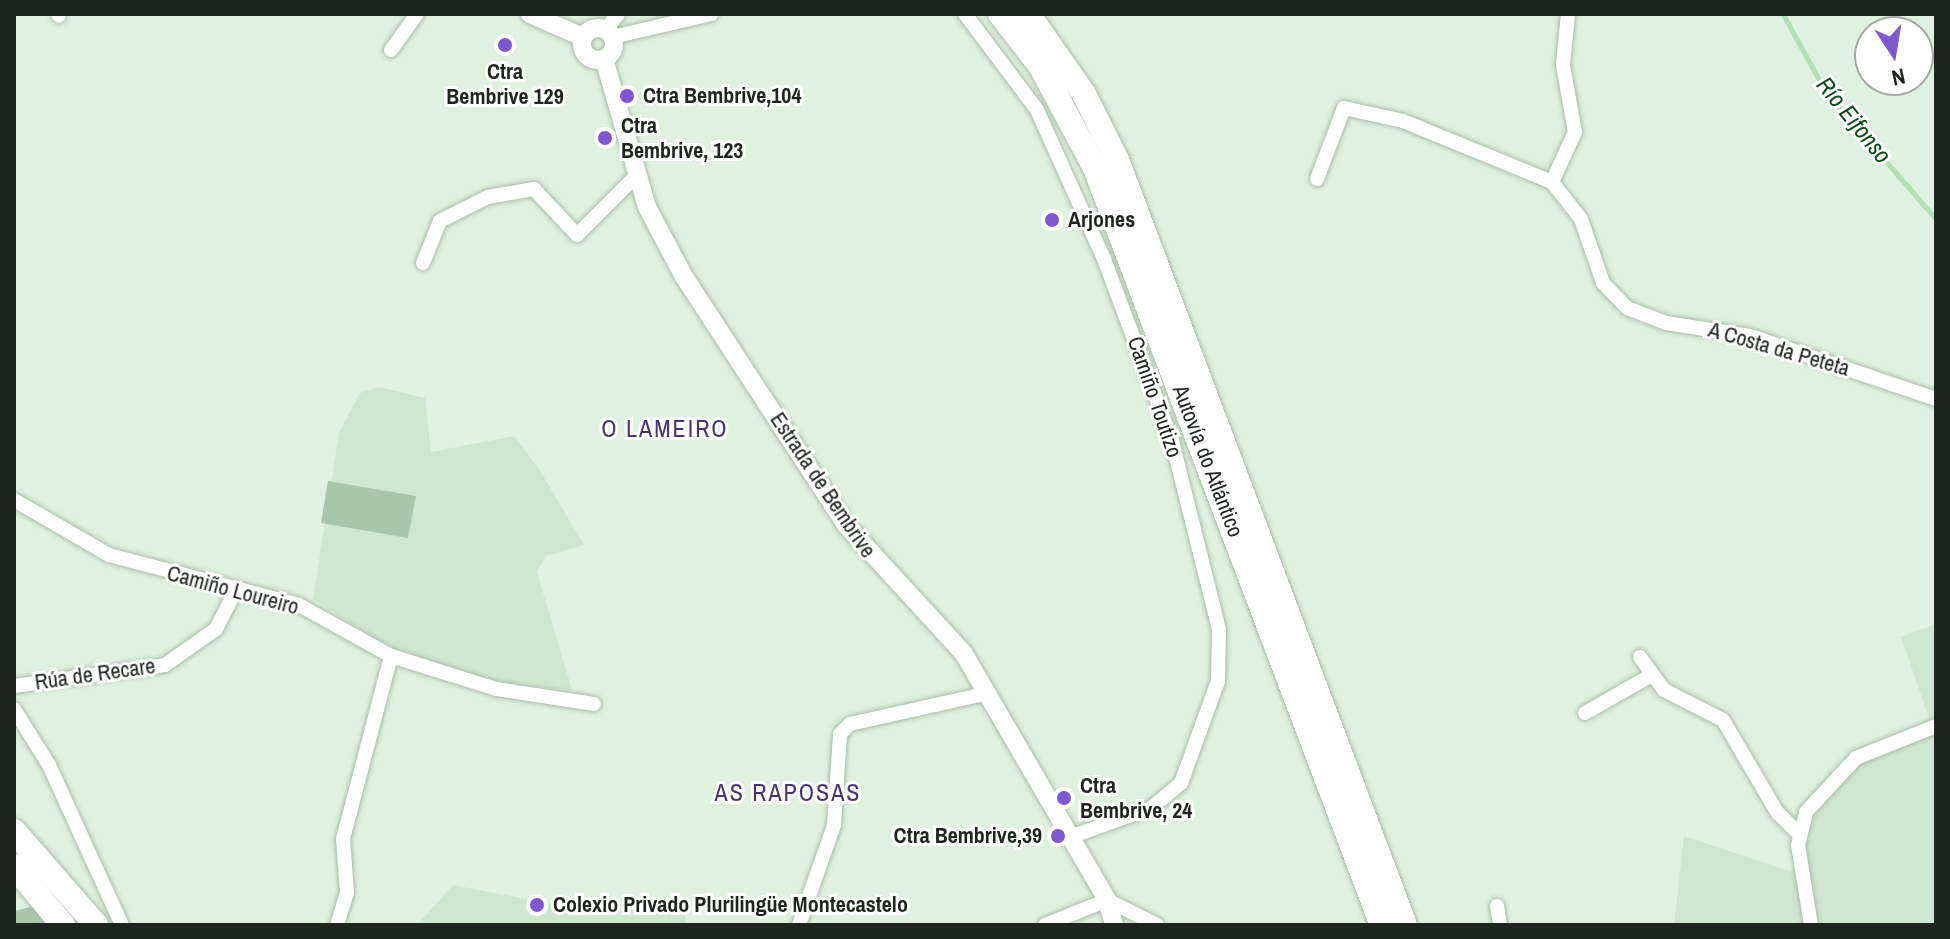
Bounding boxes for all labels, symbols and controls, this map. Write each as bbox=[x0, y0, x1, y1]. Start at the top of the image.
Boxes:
north arrow bbox=[1854, 16, 1934, 96]
marker: Ctra Bembrive 129 bbox=[496, 36, 514, 54]
place label: Ctra Bembrive 129 bbox=[446, 58, 564, 110]
text: N bbox=[1889, 61, 1908, 94]
water label: Río Eifonso bbox=[1810, 71, 1898, 169]
place label: Ctra Bembrive,104 bbox=[643, 83, 801, 109]
marker: Ctra Bembrive,104 bbox=[618, 87, 636, 105]
place label: Ctra Bembrive, 123 bbox=[621, 112, 743, 164]
marker: Ctra Bembrive, 123 bbox=[596, 129, 614, 147]
place label: Arjones bbox=[1068, 207, 1135, 233]
marker: Arjones bbox=[1043, 211, 1061, 229]
street label: A Costa da Peteta bbox=[1705, 316, 1853, 382]
street label: Camiño Toutizo bbox=[1122, 333, 1188, 461]
street label: Autovía do Atlántico bbox=[1167, 381, 1249, 541]
street label: Estrada de Bembrive bbox=[765, 407, 881, 563]
district label: O LAMEIRO bbox=[601, 415, 729, 443]
street label: Camiño Loureiro bbox=[164, 560, 302, 620]
street label: Rúa de Recare bbox=[33, 652, 157, 696]
place label: Ctra Bembrive, 24 bbox=[1080, 772, 1192, 824]
district label: AS RAPOSAS bbox=[715, 779, 861, 807]
marker: Ctra Bembrive, 24 bbox=[1055, 789, 1073, 807]
place label: Ctra Bembrive,39 bbox=[894, 823, 1042, 849]
marker: Ctra Bembrive,39 bbox=[1049, 827, 1067, 845]
place label: Colexio Privado Plurilingüe Montecastelo bbox=[553, 892, 908, 918]
marker: Colexio Privado Plurilingüe Montecastelo bbox=[528, 896, 546, 914]

